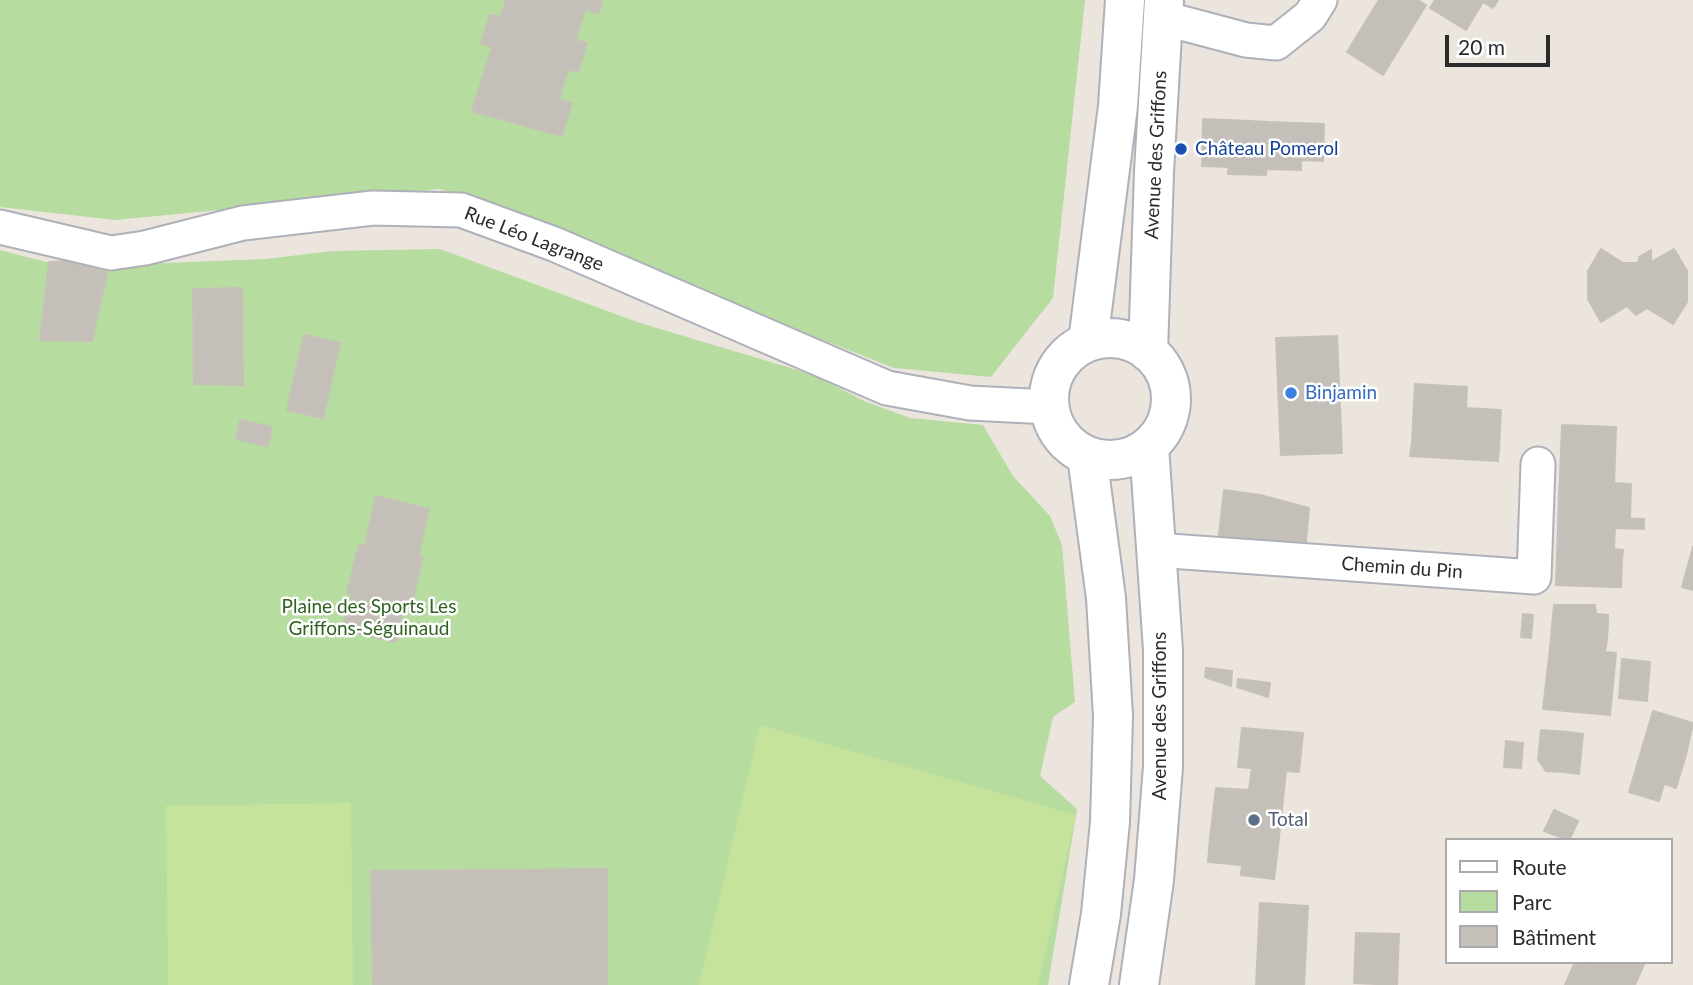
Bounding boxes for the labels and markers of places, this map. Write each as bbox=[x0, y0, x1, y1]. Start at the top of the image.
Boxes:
place label: Château Pomerol bbox=[1195, 138, 1338, 160]
marker: Château Pomerol bbox=[1173, 141, 1189, 157]
place label: Binjamin bbox=[1305, 382, 1377, 404]
marker: Binjamin bbox=[1283, 385, 1299, 401]
place label: Total bbox=[1268, 809, 1308, 831]
marker: Total bbox=[1246, 812, 1262, 828]

